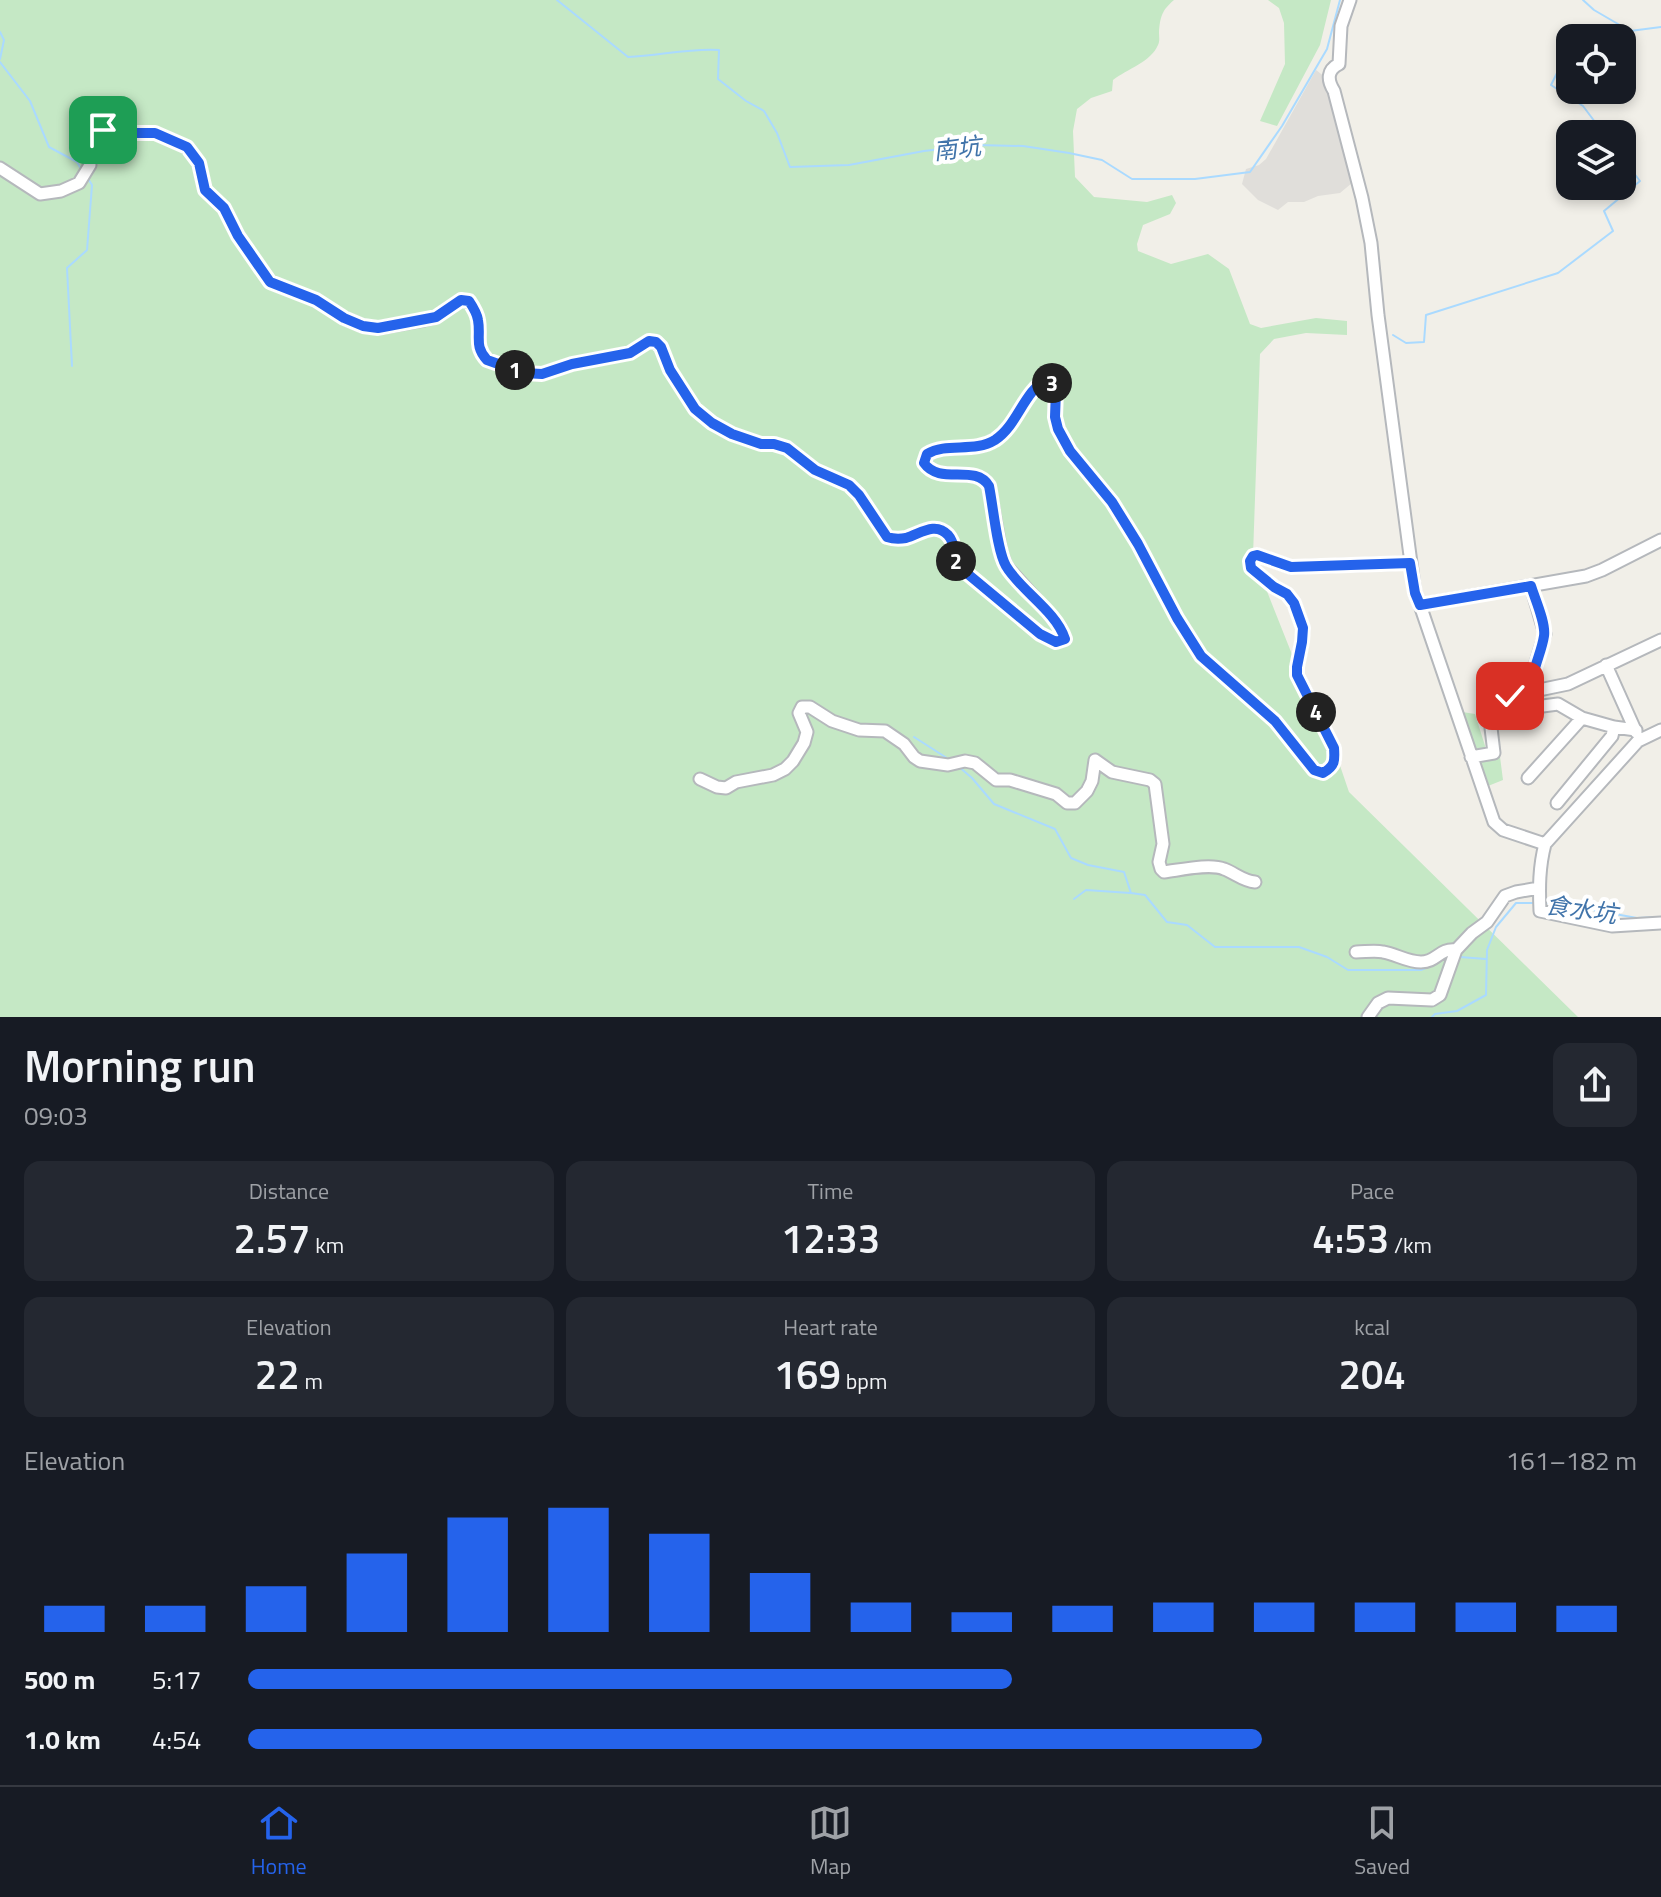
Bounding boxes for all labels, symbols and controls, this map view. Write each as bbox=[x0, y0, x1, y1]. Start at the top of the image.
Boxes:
map controls bbox=[1556, 24, 1636, 200]
button: locate bbox=[1556, 24, 1636, 104]
pin bbox=[69, 96, 137, 164]
icon: arrive bbox=[81, 108, 125, 152]
button: layers bbox=[1556, 120, 1636, 200]
water label: 南坑 bbox=[931, 127, 986, 169]
pin: 1 bbox=[495, 350, 535, 390]
text: 1 bbox=[509, 353, 521, 387]
pin: 3 bbox=[1032, 363, 1072, 403]
text: 3 bbox=[1046, 366, 1058, 400]
pin: 2 bbox=[936, 541, 976, 581]
text: 2 bbox=[950, 544, 962, 578]
pin bbox=[1476, 662, 1544, 730]
icon: check bbox=[1488, 674, 1532, 718]
pin: 4 bbox=[1296, 692, 1336, 732]
text: 4 bbox=[1310, 695, 1322, 729]
water label: 食水坑 bbox=[1543, 886, 1622, 932]
text: Morning run bbox=[24, 1032, 256, 1099]
button: share bbox=[1553, 1043, 1637, 1127]
text: 09:03 bbox=[24, 1096, 88, 1135]
text: Distance bbox=[249, 1174, 329, 1208]
text: Time bbox=[808, 1174, 853, 1208]
text: Pace bbox=[1350, 1174, 1394, 1208]
text: 2.57 bbox=[234, 1208, 310, 1269]
text: 12:33 bbox=[781, 1208, 880, 1269]
text: 4:53 bbox=[1312, 1208, 1389, 1269]
text: km bbox=[310, 1228, 344, 1262]
text: /km bbox=[1389, 1228, 1432, 1262]
text: Elevation bbox=[246, 1310, 332, 1344]
text: Heart rate bbox=[783, 1310, 878, 1344]
text: kcal bbox=[1354, 1310, 1390, 1344]
text: 22 bbox=[255, 1344, 300, 1405]
text: 169 bbox=[774, 1344, 841, 1405]
text: 204 bbox=[1339, 1344, 1406, 1405]
text: m bbox=[300, 1364, 323, 1398]
text: bpm bbox=[841, 1364, 887, 1398]
text: Elevation bbox=[24, 1441, 125, 1480]
text: 161–182 m bbox=[1506, 1441, 1637, 1480]
text: 500 m bbox=[24, 1660, 95, 1699]
text: 5:17 bbox=[152, 1660, 201, 1699]
text: 1.0 km bbox=[24, 1720, 101, 1759]
text: 4:54 bbox=[152, 1720, 201, 1759]
tab: Home bbox=[251, 1801, 307, 1883]
tab: Map bbox=[808, 1801, 852, 1883]
tab: Saved bbox=[1354, 1801, 1410, 1883]

